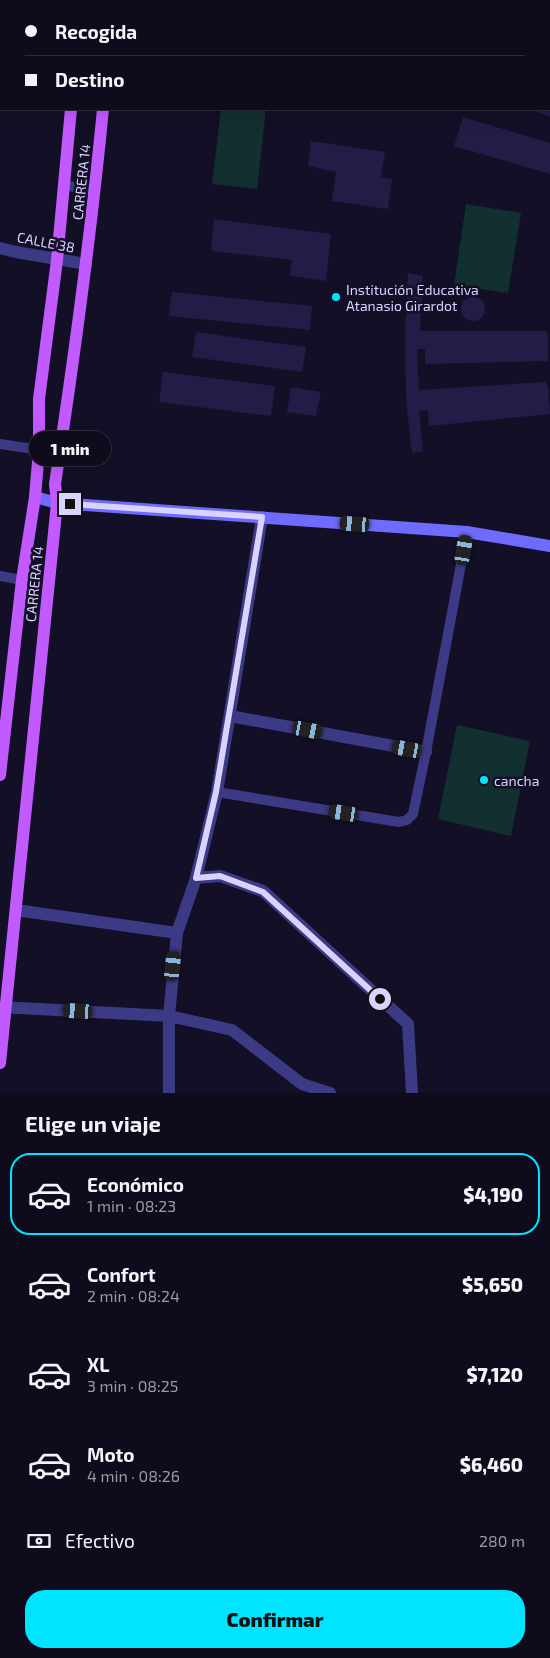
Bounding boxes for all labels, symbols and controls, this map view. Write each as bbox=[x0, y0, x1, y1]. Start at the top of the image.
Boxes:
text: Recogida bbox=[55, 20, 137, 43]
text: Destino bbox=[55, 68, 124, 91]
street label: CARRERA 14 bbox=[69, 143, 93, 221]
street label: CALLE 38 bbox=[16, 228, 76, 256]
place label: Institución Educativa Atanasio Girardot bbox=[346, 281, 479, 314]
marker: Institución Educativa Atanasio Girardot bbox=[330, 291, 342, 303]
callout: 1 min bbox=[29, 432, 111, 466]
text: 1 min bbox=[50, 439, 90, 458]
route end bbox=[59, 493, 81, 515]
car bbox=[339, 515, 370, 533]
car bbox=[454, 534, 473, 566]
street label: CARRERA 14 bbox=[22, 545, 46, 623]
car bbox=[291, 720, 324, 740]
car bbox=[390, 739, 423, 759]
place label: cancha bbox=[494, 772, 539, 789]
marker: cancha bbox=[478, 774, 490, 786]
car bbox=[328, 803, 359, 823]
car bbox=[163, 950, 182, 982]
route start bbox=[369, 988, 391, 1010]
car bbox=[62, 1003, 93, 1019]
text: Elige un viaje bbox=[25, 1110, 161, 1136]
icon: car bbox=[27, 1172, 72, 1217]
text: Económico bbox=[87, 1173, 184, 1196]
text: $4,190 bbox=[463, 1183, 523, 1206]
text: 1 min · 08:23 bbox=[87, 1196, 176, 1215]
icon: car bbox=[27, 1262, 72, 1307]
text: Confort bbox=[87, 1263, 155, 1286]
text: $5,650 bbox=[462, 1273, 523, 1296]
text: 2 min · 08:24 bbox=[87, 1286, 180, 1305]
icon: car bbox=[27, 1352, 72, 1397]
text: XL bbox=[87, 1353, 109, 1376]
text: $7,120 bbox=[466, 1363, 523, 1386]
text: 3 min · 08:25 bbox=[87, 1376, 178, 1395]
icon: car bbox=[27, 1442, 72, 1487]
text: Moto bbox=[87, 1443, 135, 1466]
text: $6,460 bbox=[460, 1453, 523, 1476]
text: 4 min · 08:26 bbox=[87, 1466, 180, 1485]
icon: cash bbox=[25, 1527, 53, 1555]
text: Efectivo bbox=[65, 1529, 135, 1552]
text: 280 m bbox=[479, 1531, 525, 1550]
button: Confirmar bbox=[25, 1590, 525, 1648]

